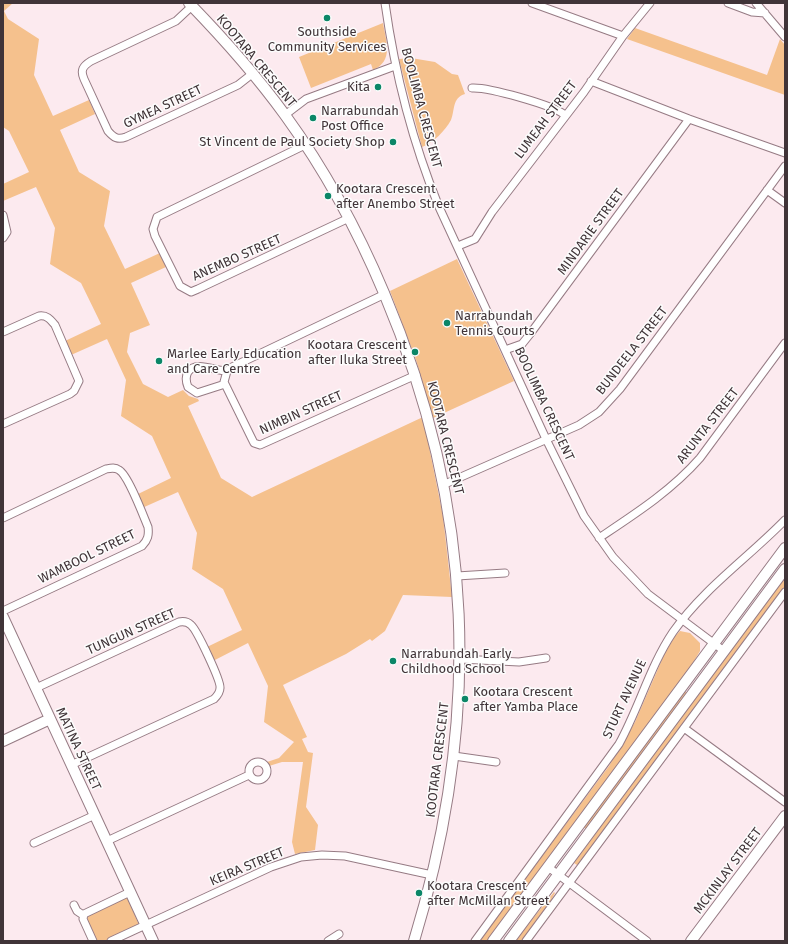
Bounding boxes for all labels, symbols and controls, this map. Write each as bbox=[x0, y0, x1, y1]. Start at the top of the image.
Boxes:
street label: KOOTARA CRESCENT bbox=[213, 11, 299, 111]
marker: Southside Community Services bbox=[322, 13, 332, 23]
place label: Southside Community Services bbox=[268, 24, 386, 55]
street label: BOOLIMBA CRESCENT bbox=[397, 46, 445, 170]
street label: LUMEAH STREET bbox=[512, 78, 580, 162]
place label: Kita bbox=[347, 79, 370, 95]
street label: GYMEA STREET bbox=[121, 82, 205, 132]
marker: Kita bbox=[373, 82, 383, 92]
place label: Narrabundah Post Office bbox=[321, 103, 399, 134]
marker: Narrabundah Post Office bbox=[308, 113, 318, 123]
place label: St Vincent de Paul Society Shop bbox=[199, 134, 385, 150]
marker: St Vincent de Paul Society Shop bbox=[388, 137, 398, 147]
place label: Kootara Crescent after Anembo Street bbox=[336, 181, 455, 212]
street label: MINDARIE STREET bbox=[555, 186, 627, 278]
marker: Kootara Crescent after Anembo Street bbox=[323, 191, 333, 201]
street label: ANEMBO STREET bbox=[190, 231, 284, 285]
street label: BUNDEELA STREET bbox=[593, 304, 671, 398]
place label: Narrabundah Tennis Courts bbox=[455, 308, 534, 339]
marker: Narrabundah Tennis Courts bbox=[442, 318, 452, 328]
place label: Kootara Crescent after Iluka Street bbox=[307, 337, 407, 368]
street label: BOOLIMBA CRESCENT bbox=[511, 345, 577, 463]
place label: Marlee Early Education and Care Centre bbox=[167, 346, 302, 377]
marker: Kootara Crescent after Iluka Street bbox=[410, 347, 420, 357]
marker: Marlee Early Education and Care Centre bbox=[154, 356, 164, 366]
street label: KOOTARA CRESCENT bbox=[423, 380, 467, 496]
street label: ARUNTA STREET bbox=[674, 385, 742, 467]
street label: NIMBIN STREET bbox=[257, 388, 345, 438]
street label: WAMBOOL STREET bbox=[36, 527, 138, 587]
street label: TUNGUN STREET bbox=[84, 605, 178, 659]
place label: Narrabundah Early Childhood School bbox=[401, 646, 511, 677]
marker: Narrabundah Early Childhood School bbox=[388, 656, 398, 666]
street label: STURT AVENUE bbox=[600, 657, 650, 741]
place label: Kootara Crescent after Yamba Place bbox=[473, 684, 578, 715]
marker: Kootara Crescent after Yamba Place bbox=[460, 694, 470, 704]
street label: KOOTARA CRESCENT bbox=[423, 701, 453, 819]
street label: MATINA STREET bbox=[52, 705, 104, 793]
street label: MCKINLAY STREET bbox=[691, 825, 765, 917]
street label: KEIRA STREET bbox=[207, 844, 287, 890]
place label: Kootara Crescent after McMillan Street bbox=[427, 878, 550, 909]
marker: Kootara Crescent after McMillan Street bbox=[414, 888, 424, 898]

